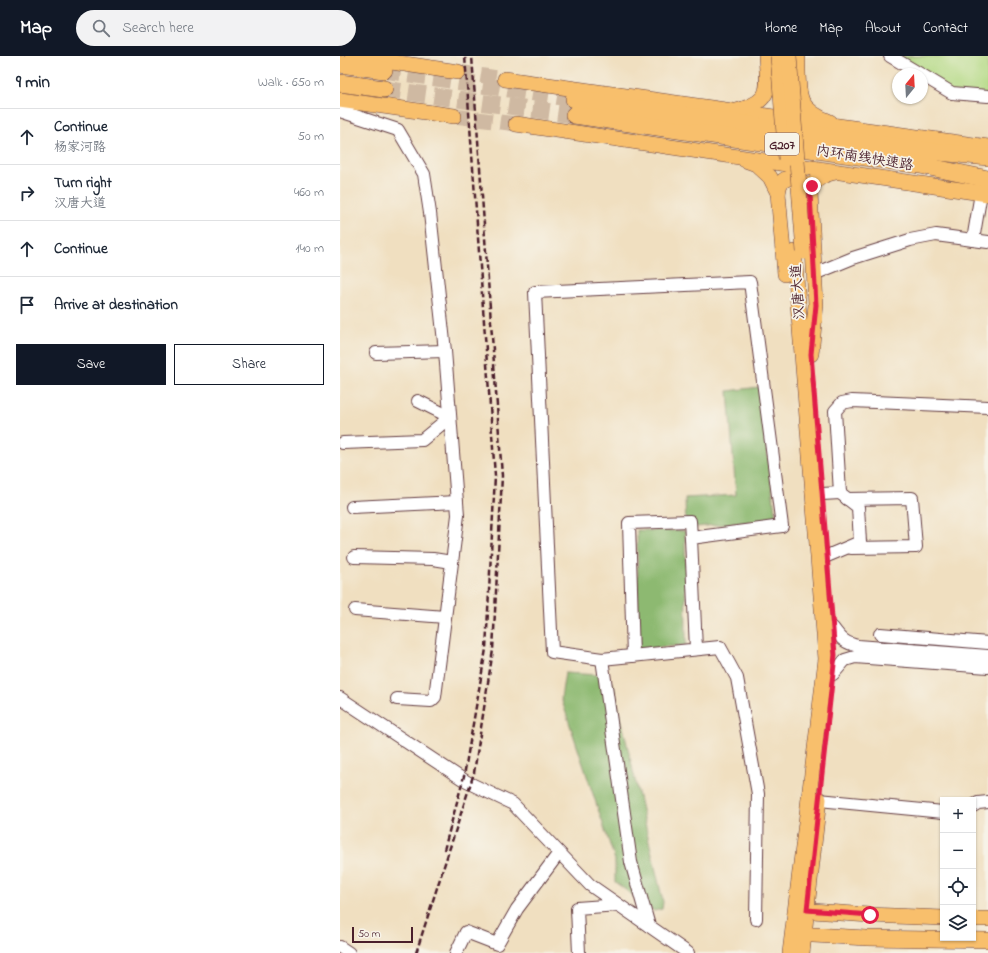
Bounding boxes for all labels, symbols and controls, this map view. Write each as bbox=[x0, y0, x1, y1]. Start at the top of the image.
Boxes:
search box bbox=[76, 10, 356, 46]
text: Map bbox=[20, 15, 52, 42]
icon: search bbox=[90, 17, 112, 39]
text: Search here bbox=[122, 17, 194, 39]
text: Home bbox=[765, 18, 797, 39]
text: Map bbox=[819, 18, 843, 39]
text: About bbox=[865, 18, 901, 39]
text: Contact bbox=[923, 18, 968, 39]
north arrow bbox=[892, 68, 928, 104]
text: 9 min bbox=[16, 70, 50, 95]
text: Walk · 650 m bbox=[258, 73, 324, 92]
text: Continue bbox=[54, 116, 108, 138]
icon: ahead bbox=[16, 126, 38, 148]
text: 50 m bbox=[298, 127, 324, 146]
road number: G207 bbox=[765, 133, 799, 155]
text: 杨家河路 bbox=[54, 138, 106, 157]
street label: 内环南线快速路 bbox=[815, 140, 915, 177]
text: Turn right bbox=[54, 172, 112, 194]
route end bbox=[803, 177, 821, 195]
icon: right bbox=[16, 182, 38, 204]
text: 460 m bbox=[294, 183, 324, 202]
text: 汉唐大道 bbox=[54, 194, 106, 213]
icon: ahead bbox=[16, 238, 38, 260]
text: Continue bbox=[54, 238, 108, 260]
text: 140 m bbox=[296, 239, 324, 258]
street label: 汉唐大道 bbox=[786, 263, 811, 321]
icon: arrive bbox=[16, 294, 38, 316]
text: Arrive at destination bbox=[54, 294, 178, 316]
button: Save bbox=[16, 344, 166, 385]
button: Share bbox=[174, 344, 324, 385]
map controls bbox=[940, 797, 976, 941]
button: + bbox=[940, 797, 976, 833]
button: − bbox=[940, 833, 976, 869]
button: locate bbox=[940, 869, 976, 905]
button: layers bbox=[940, 905, 976, 941]
route start bbox=[861, 906, 879, 924]
scale bar bbox=[352, 925, 413, 944]
text: 50 m bbox=[358, 926, 380, 942]

